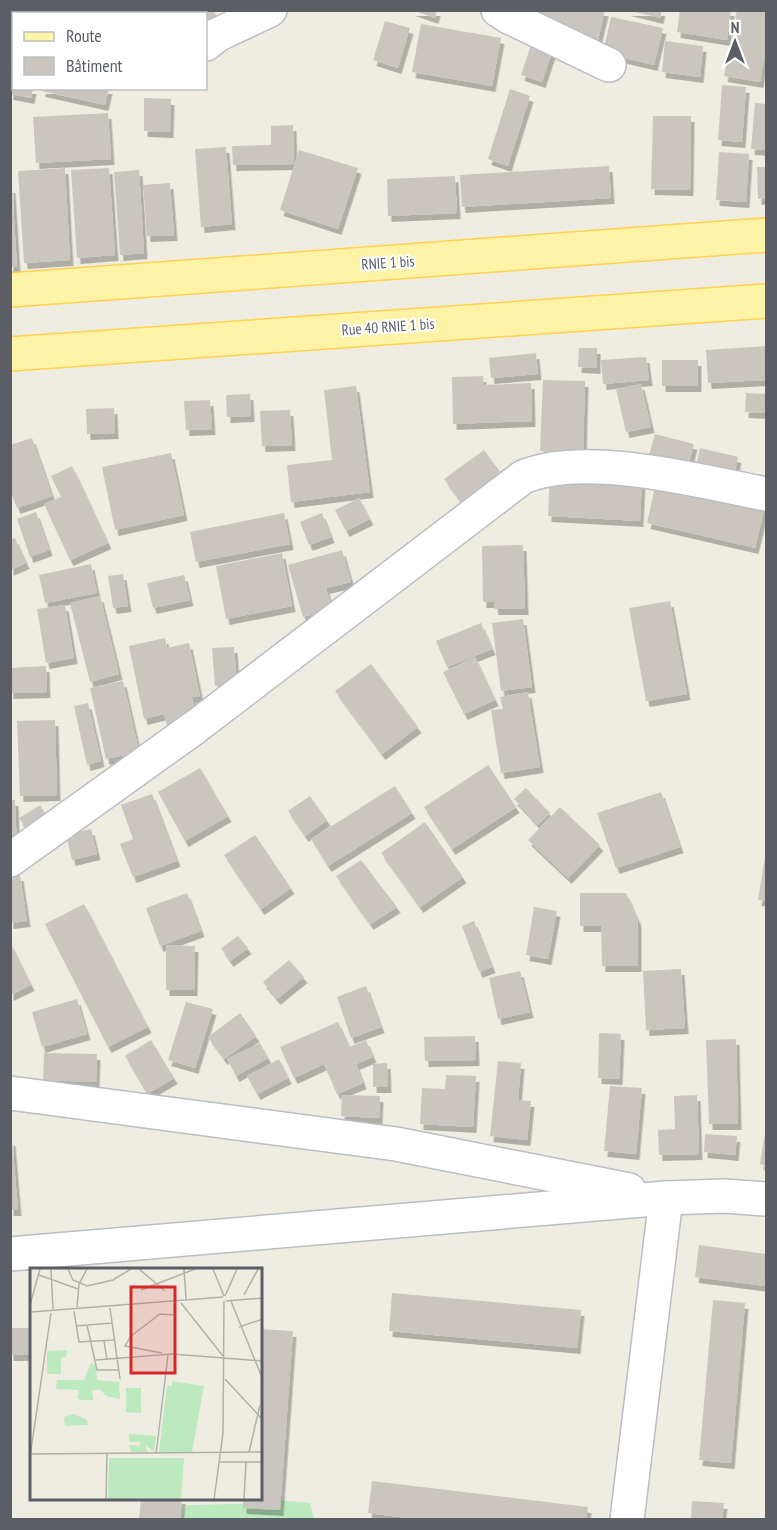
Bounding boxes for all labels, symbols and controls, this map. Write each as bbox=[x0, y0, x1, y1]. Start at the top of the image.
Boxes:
legend bbox=[12, 12, 207, 90]
north arrow bbox=[705, 12, 765, 72]
text: N bbox=[731, 17, 739, 37]
text: Route bbox=[66, 24, 102, 47]
text: Bâtiment bbox=[66, 54, 123, 77]
street label: RNIE 1 bis bbox=[361, 251, 415, 274]
street label: Rue 40 RNIE 1 bis bbox=[341, 314, 435, 339]
inset map bbox=[30, 1268, 262, 1500]

